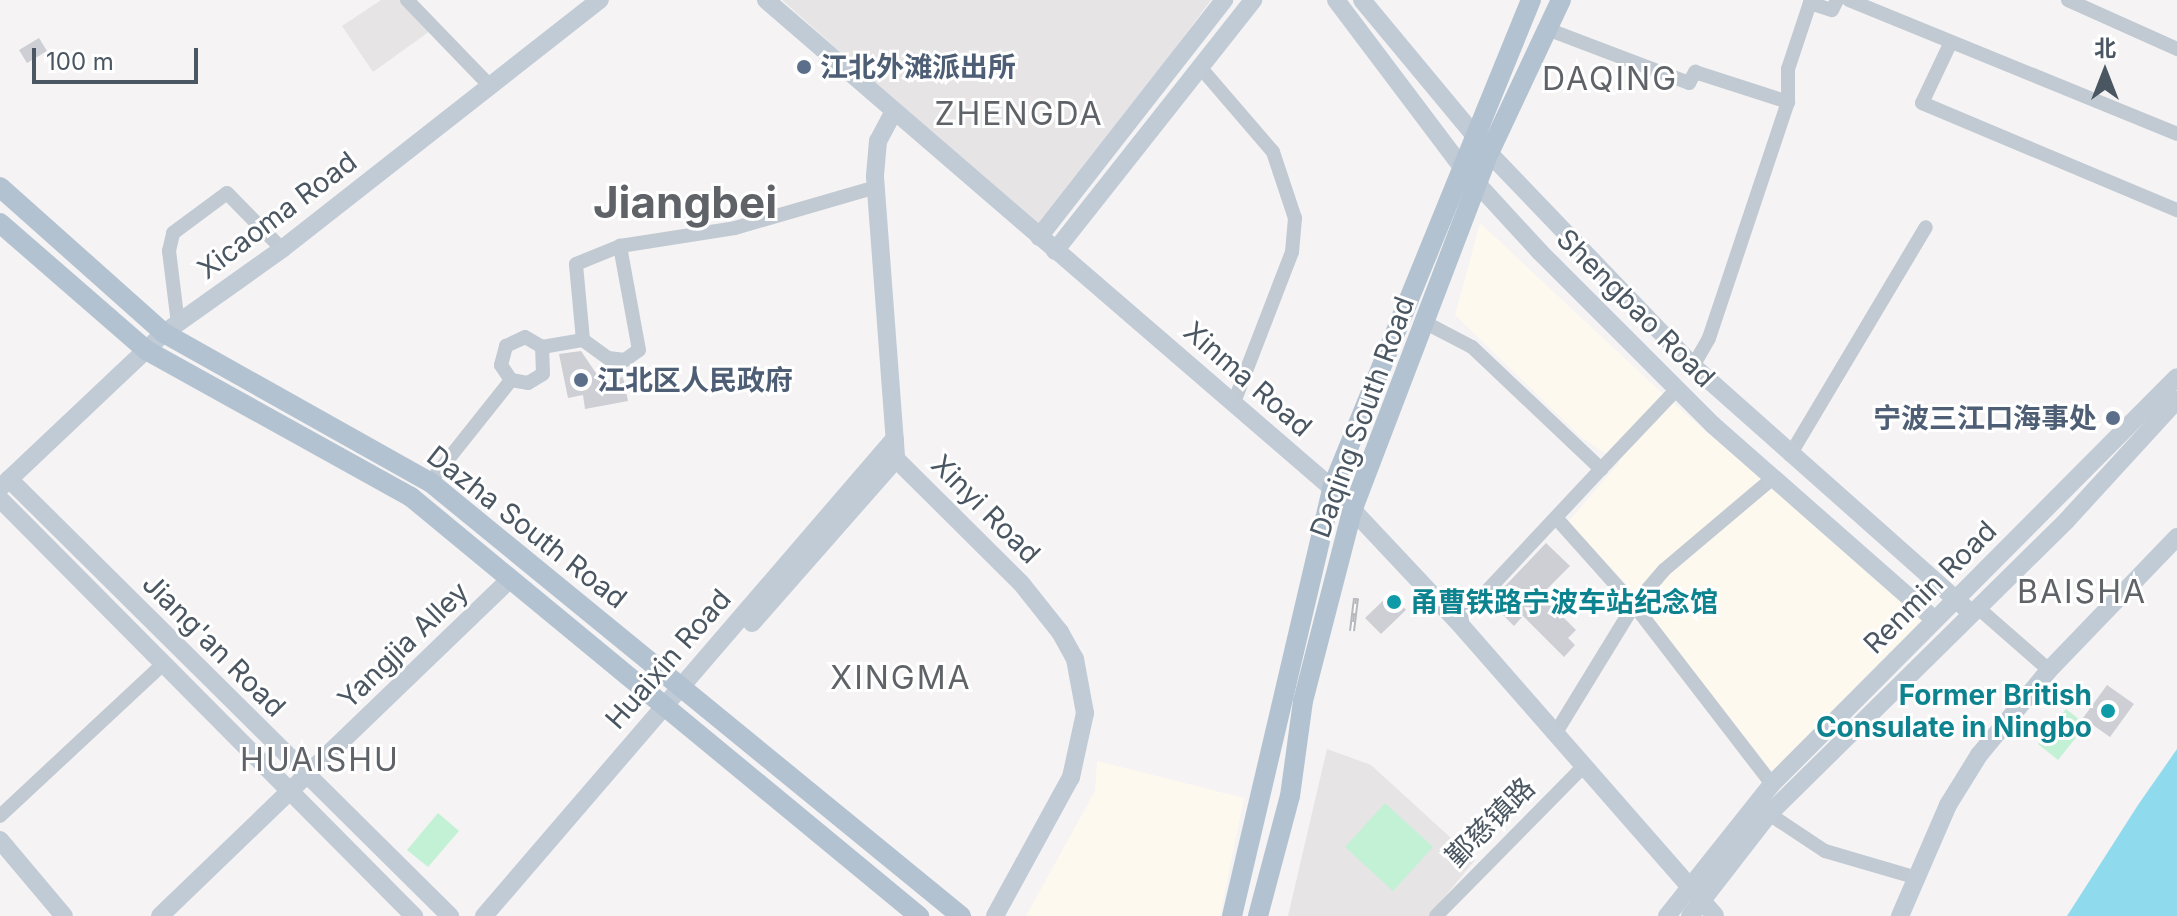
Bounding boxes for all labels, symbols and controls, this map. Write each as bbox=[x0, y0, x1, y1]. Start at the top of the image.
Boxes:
scale bar bbox=[36, 32, 202, 82]
north arrow bbox=[2065, 32, 2145, 112]
text: 北 bbox=[2094, 35, 2116, 61]
text: 100 m bbox=[46, 47, 114, 76]
place label: 江北外滩派出所 bbox=[820, 50, 1016, 84]
marker: 江北外滩派出所 bbox=[795, 58, 813, 76]
district label: DAQING bbox=[1542, 60, 1678, 98]
district label: ZHENGDA bbox=[934, 95, 1104, 133]
street label: Xicaoma Road bbox=[191, 144, 363, 286]
district label: Jiangbei bbox=[593, 176, 777, 228]
street label: Shengbao Road bbox=[1550, 222, 1722, 394]
street label: Daqing South Road bbox=[1303, 292, 1421, 542]
street label: Xinma Road bbox=[1177, 314, 1319, 444]
place label: 江北区人民政府 bbox=[597, 363, 793, 397]
marker: 江北区人民政府 bbox=[572, 371, 590, 389]
place label: 宁波三江口海事处 bbox=[1873, 401, 2097, 435]
marker: 宁波三江口海事处 bbox=[2104, 409, 2122, 427]
street label: Dazha South Road bbox=[421, 439, 633, 615]
street label: Xinyi Road bbox=[925, 448, 1047, 570]
street label: Renmin Road bbox=[1857, 514, 2003, 660]
street label: Jiang'an Road bbox=[136, 567, 292, 723]
district label: BAISHA bbox=[2017, 573, 2147, 611]
street label: Yangjia Alley bbox=[331, 575, 475, 715]
street label: Huaixin Road bbox=[598, 582, 738, 736]
place label: 甬曹铁路宁波车站纪念馆 bbox=[1410, 585, 1718, 619]
marker: 甬曹铁路宁波车站纪念馆 bbox=[1385, 593, 1403, 611]
district label: XINGMA bbox=[830, 659, 972, 697]
place label: Former British Consulate in Ningbo bbox=[1816, 678, 2092, 744]
marker: Former British Consulate in Ningbo bbox=[2099, 702, 2117, 720]
district label: HUAISHU bbox=[240, 741, 400, 779]
street label: 鄞慈镇路 bbox=[1439, 771, 1541, 873]

